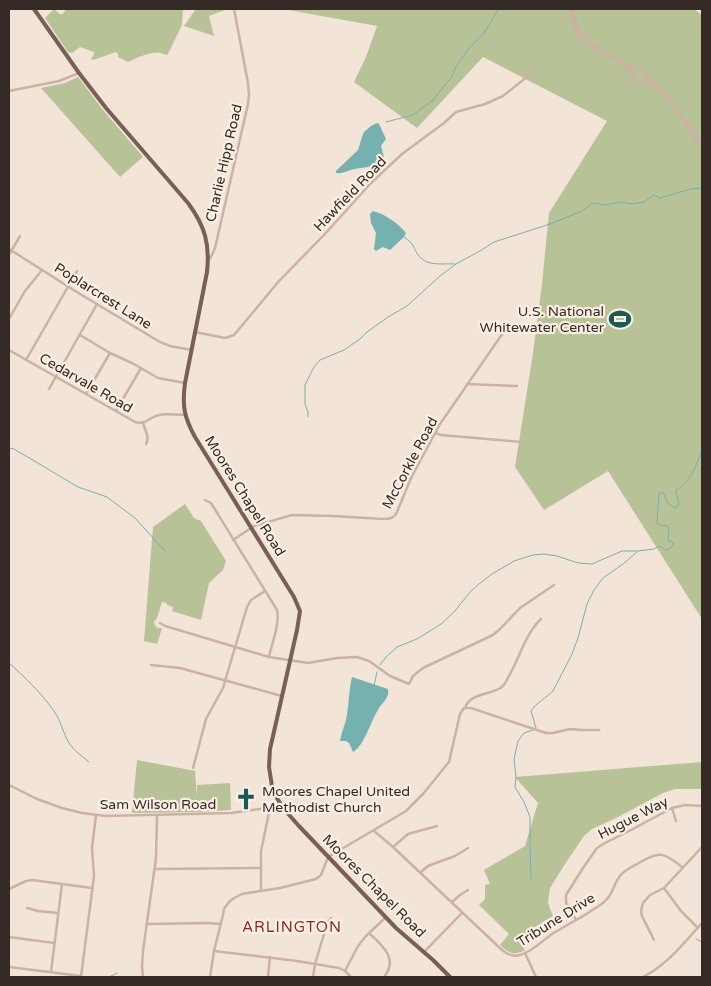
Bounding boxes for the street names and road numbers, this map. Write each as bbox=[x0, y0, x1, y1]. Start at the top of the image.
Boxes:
street label: Charlie Hipp Road bbox=[202, 102, 246, 224]
street label: Hawfield Road bbox=[310, 153, 390, 235]
street label: Poplarcrest Lane bbox=[51, 259, 155, 333]
street label: Cedarvale Road bbox=[36, 349, 136, 417]
street label: McCorkle Road bbox=[379, 414, 441, 512]
street label: Moores Chapel Road bbox=[201, 433, 289, 559]
street label: Hugue Way bbox=[595, 793, 671, 843]
street label: Sam Wilson Road bbox=[100, 796, 216, 813]
street label: Moores Chapel Road bbox=[319, 831, 429, 941]
street label: Tribune Drive bbox=[514, 889, 598, 951]

